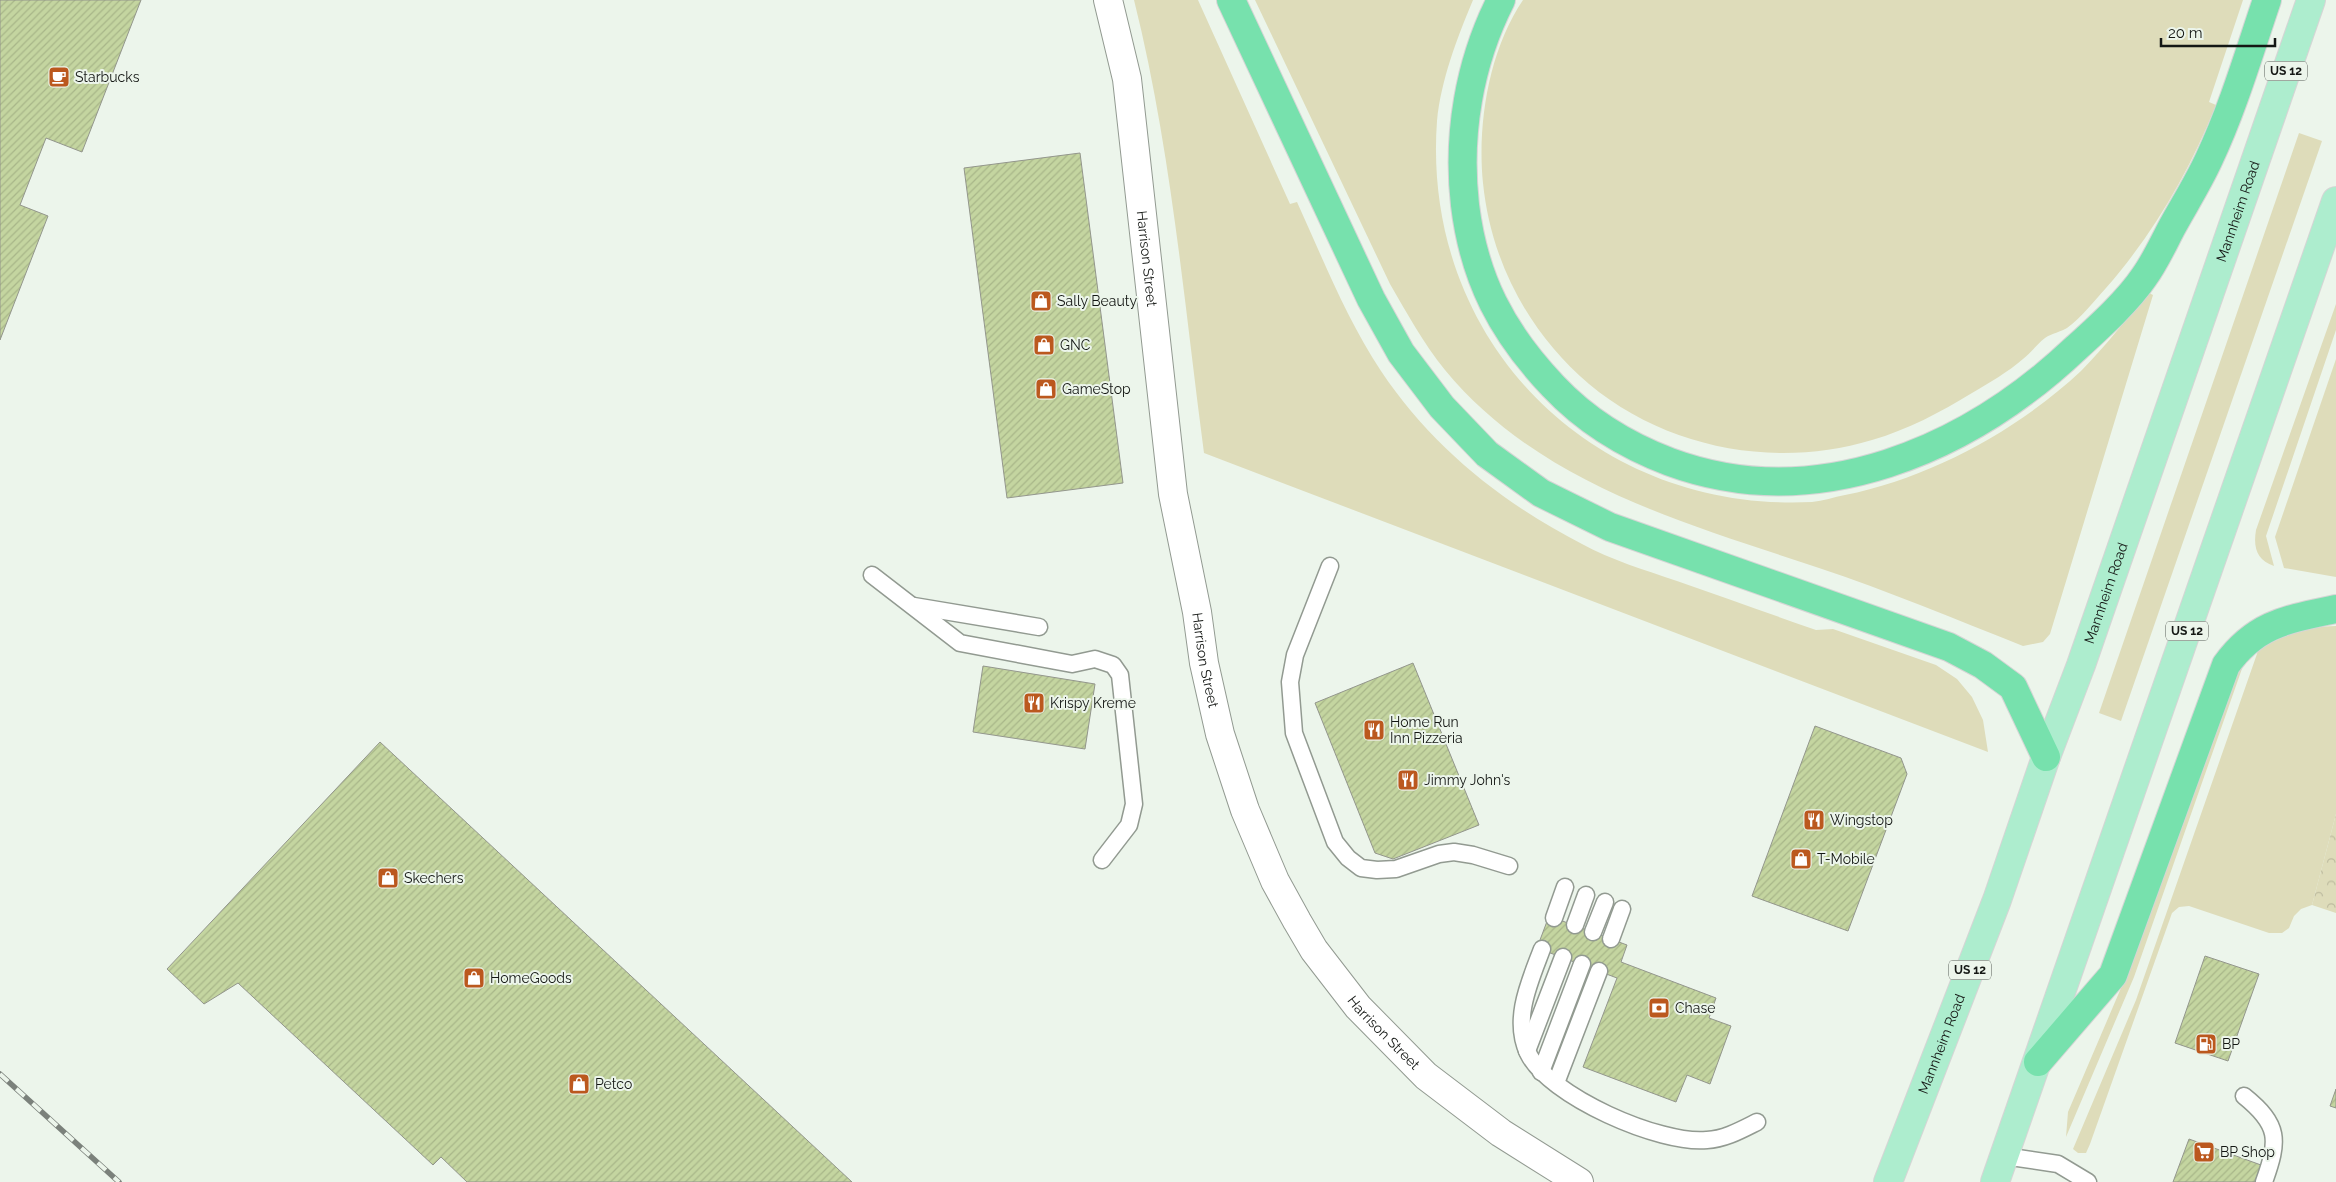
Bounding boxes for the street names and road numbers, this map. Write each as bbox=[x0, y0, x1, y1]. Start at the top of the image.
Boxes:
road number: US 12 bbox=[2265, 61, 2307, 80]
street label: Mannheim Road bbox=[2213, 159, 2263, 264]
street label: Harrison Street bbox=[1134, 210, 1160, 308]
street label: Mannheim Road bbox=[2081, 541, 2131, 646]
street label: Harrison Street bbox=[1189, 611, 1222, 710]
road number: US 12 bbox=[2166, 622, 2208, 640]
road number: US 12 bbox=[1949, 960, 1991, 980]
street label: Mannheim Road bbox=[1915, 992, 1968, 1096]
street label: Harrison Street bbox=[1344, 993, 1423, 1073]

